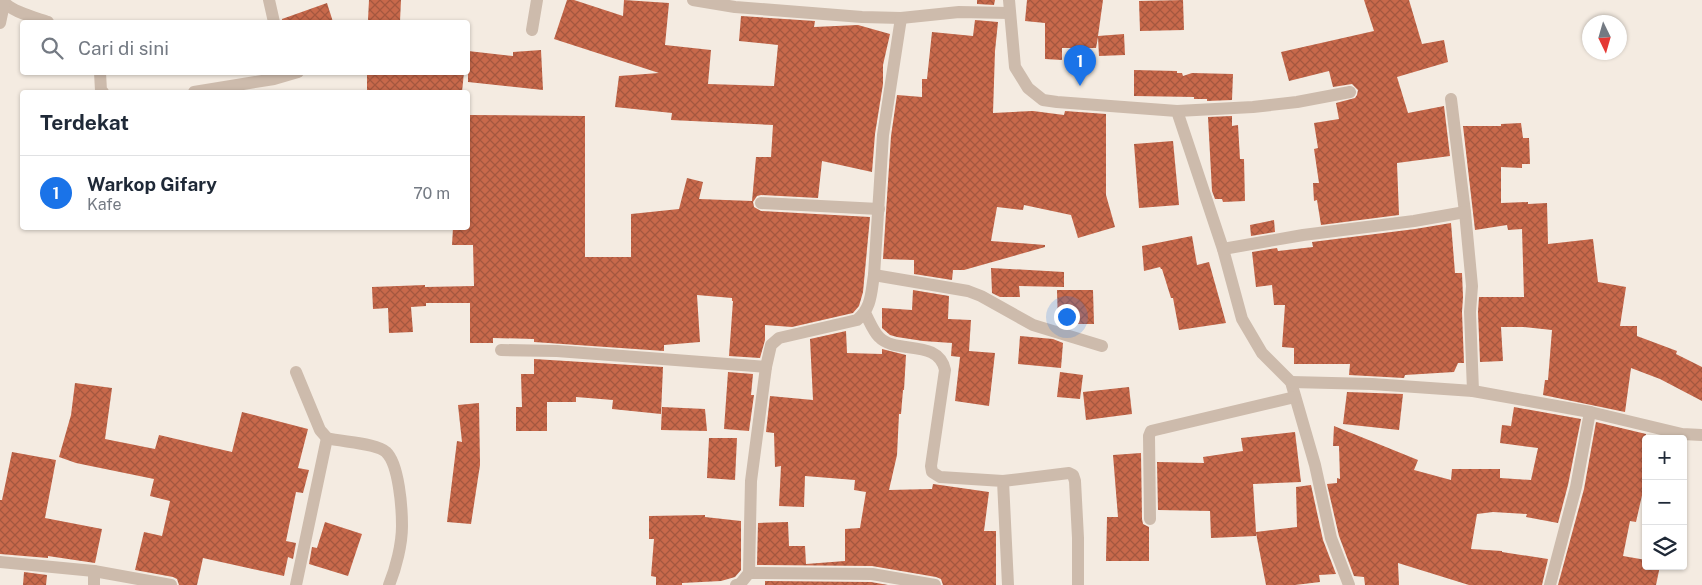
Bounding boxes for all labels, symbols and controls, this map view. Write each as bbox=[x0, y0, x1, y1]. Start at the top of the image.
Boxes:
north arrow bbox=[1582, 15, 1627, 60]
search box bbox=[20, 20, 470, 75]
icon: search bbox=[38, 34, 66, 62]
text: Cari di sini bbox=[78, 37, 169, 59]
pin: 1 bbox=[1064, 45, 1096, 86]
text: Terdekat bbox=[40, 110, 129, 135]
text: Warkop Gifary bbox=[87, 173, 217, 195]
text: 1 bbox=[53, 184, 59, 203]
text: 70 m bbox=[413, 184, 450, 203]
text: Kafe bbox=[87, 195, 122, 214]
your location bbox=[1054, 304, 1080, 330]
map controls bbox=[1642, 435, 1687, 570]
button: + bbox=[1642, 435, 1687, 480]
button: − bbox=[1642, 480, 1687, 525]
button: layers bbox=[1642, 525, 1687, 570]

